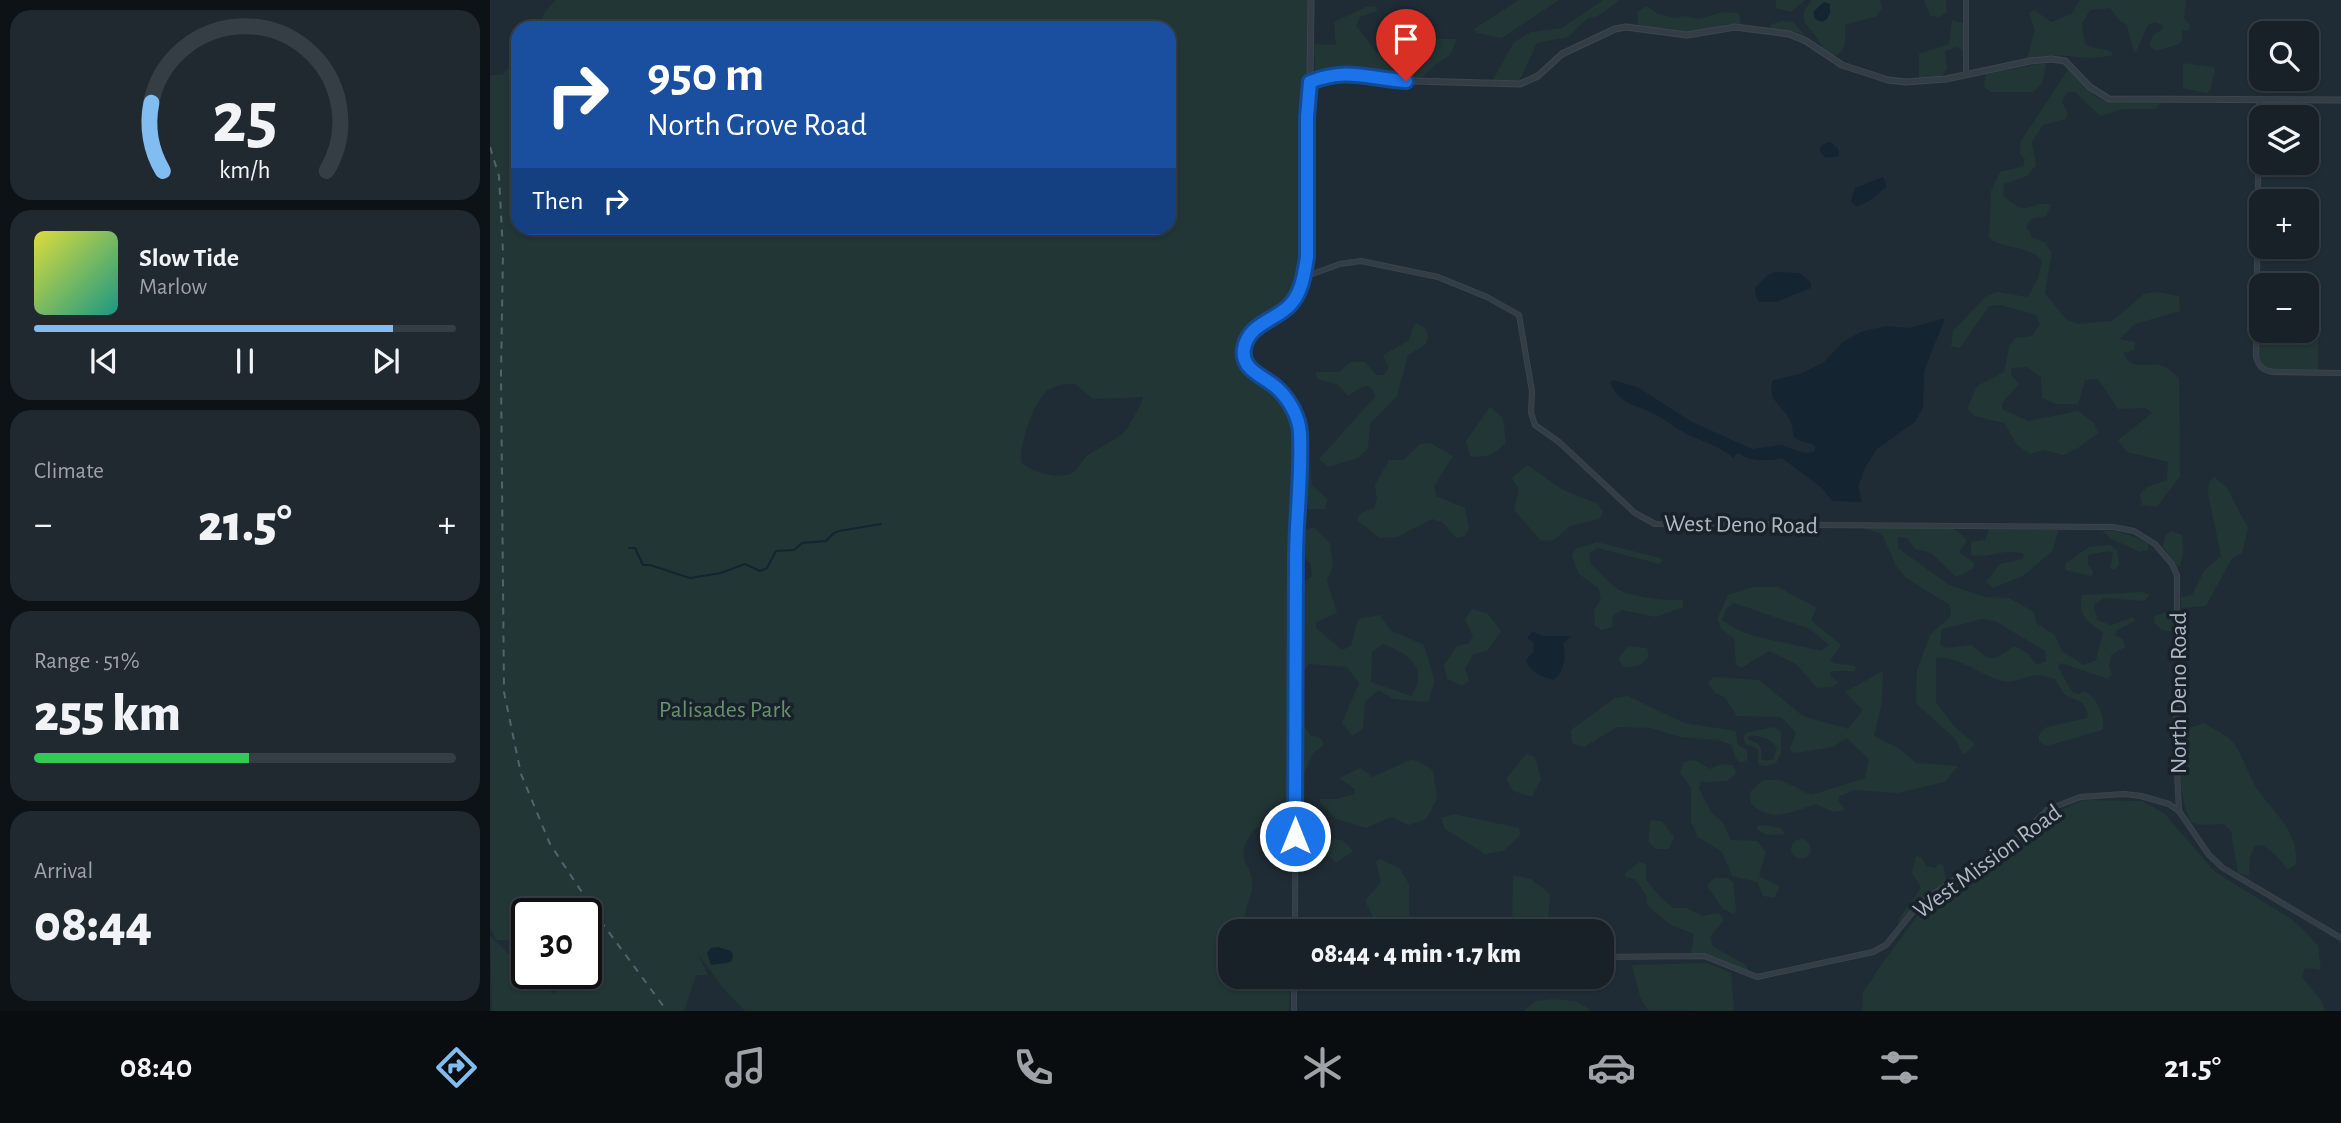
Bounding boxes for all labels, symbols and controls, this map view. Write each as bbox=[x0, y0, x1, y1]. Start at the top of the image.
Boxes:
pin bbox=[1376, 9, 1436, 81]
icon: arrive bbox=[1387, 20, 1425, 58]
map controls bbox=[2249, 21, 2319, 343]
button: search bbox=[2249, 21, 2319, 91]
icon: right bbox=[532, 49, 623, 140]
text: 950 m bbox=[647, 51, 764, 100]
text: 25 bbox=[212, 83, 278, 156]
button: layers bbox=[2249, 105, 2319, 175]
text: North Grove Road bbox=[647, 109, 867, 141]
text: km/h bbox=[219, 158, 271, 183]
icon: right bbox=[597, 182, 635, 220]
text: Then bbox=[532, 188, 583, 214]
button: + bbox=[2249, 189, 2319, 259]
text: Slow Tide bbox=[139, 245, 239, 271]
button: − bbox=[2249, 273, 2319, 343]
text: Marlow bbox=[139, 276, 207, 299]
icon: previous bbox=[85, 342, 123, 380]
icon: pause bbox=[226, 342, 264, 380]
icon: next bbox=[367, 342, 405, 380]
text: Climate bbox=[34, 460, 104, 483]
text: 21.5° bbox=[198, 498, 292, 550]
text: − bbox=[34, 506, 52, 544]
text: + bbox=[438, 506, 456, 544]
street label: West Deno Road bbox=[1664, 512, 1818, 538]
street label: North Deno Road bbox=[2167, 612, 2191, 774]
text: Range · 51% bbox=[34, 650, 140, 673]
text: 255 km bbox=[34, 688, 181, 740]
park label: Palisades Park bbox=[659, 698, 791, 722]
position arrow bbox=[1258, 799, 1332, 873]
street label: West Mission Road bbox=[1909, 800, 2066, 923]
text: Arrival bbox=[34, 860, 93, 883]
text: 08:44 bbox=[34, 898, 152, 950]
speed limit sign: 30 bbox=[511, 898, 602, 989]
text: 08:44 · 4 min · 1.7 km bbox=[1311, 941, 1521, 967]
icon: directions bbox=[432, 1043, 481, 1092]
icon: music bbox=[721, 1043, 770, 1092]
icon: phone bbox=[1009, 1043, 1058, 1092]
icon: climate bbox=[1298, 1043, 1347, 1092]
icon: car bbox=[1587, 1043, 1636, 1092]
icon: filters bbox=[1875, 1043, 1924, 1092]
text: 08:40 bbox=[120, 1051, 192, 1083]
text: 21.5° bbox=[2164, 1051, 2221, 1083]

